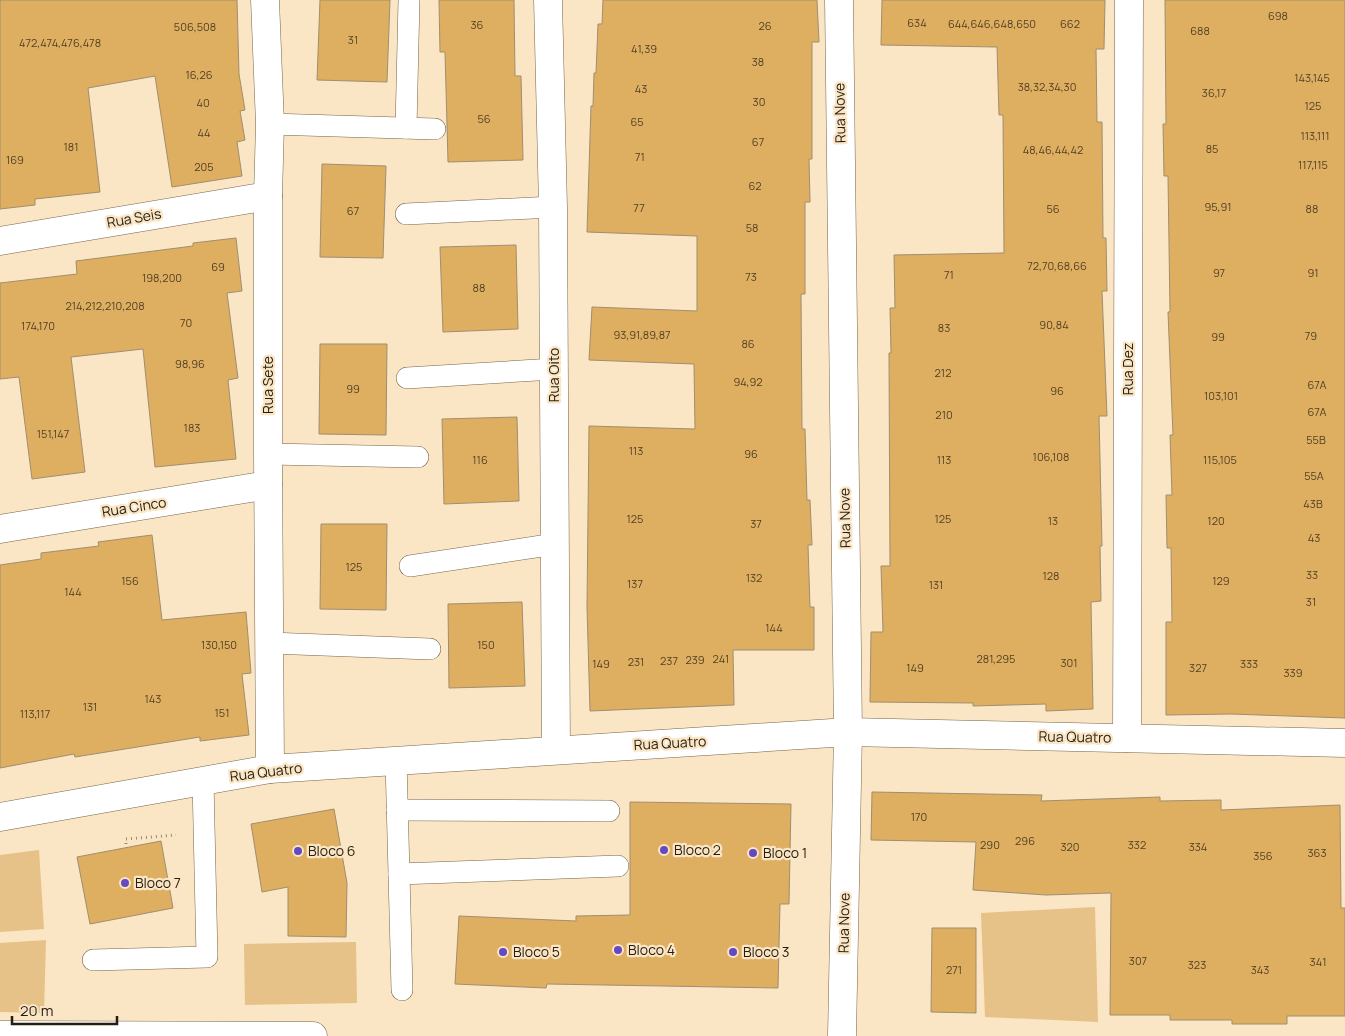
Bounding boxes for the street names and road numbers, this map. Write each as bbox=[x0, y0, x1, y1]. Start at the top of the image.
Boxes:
street label: Rua Nove bbox=[829, 83, 850, 143]
street label: Rua Seis bbox=[105, 203, 163, 232]
street label: Rua Dez bbox=[1118, 343, 1137, 395]
street label: Rua Oito bbox=[544, 348, 563, 402]
street label: Rua Sete bbox=[258, 356, 277, 414]
street label: Rua Nove bbox=[834, 488, 855, 548]
street label: Rua Cinco bbox=[100, 492, 168, 521]
street label: Rua Quatro bbox=[1038, 726, 1112, 747]
street label: Rua Quatro bbox=[633, 731, 707, 754]
street label: Rua Quatro bbox=[229, 758, 303, 785]
street label: Rua Nove bbox=[833, 893, 854, 953]

